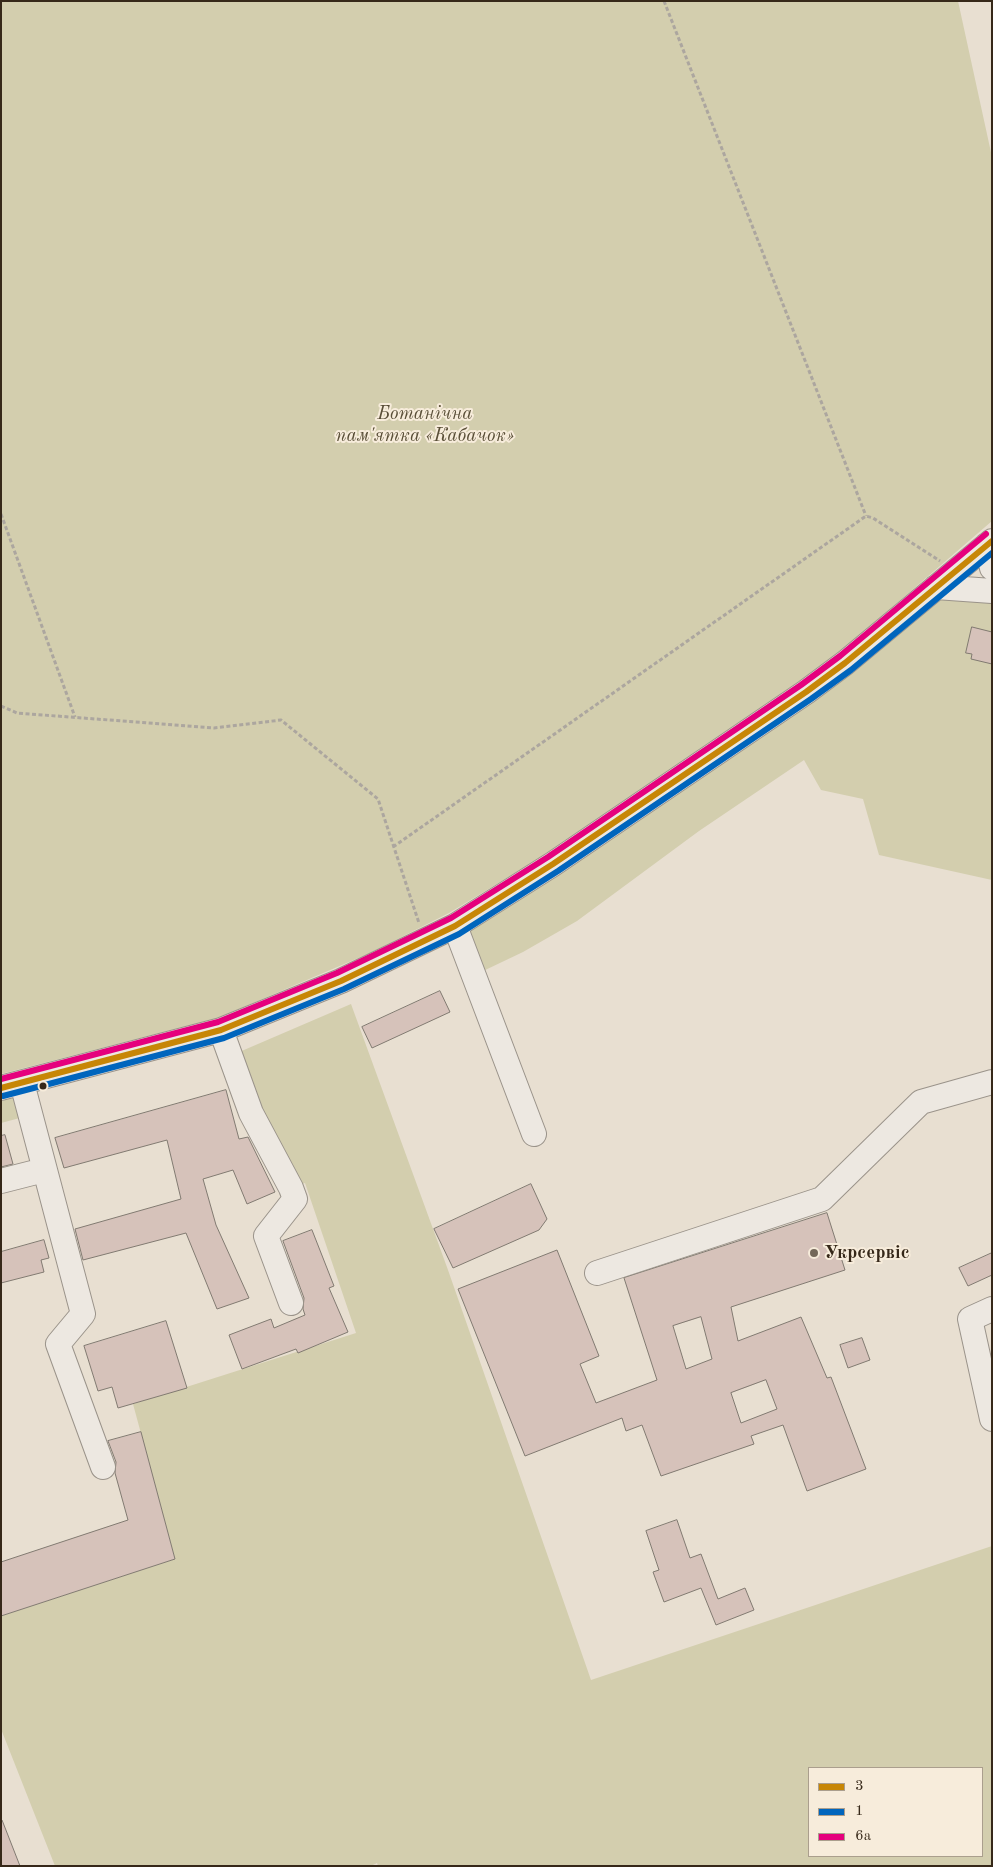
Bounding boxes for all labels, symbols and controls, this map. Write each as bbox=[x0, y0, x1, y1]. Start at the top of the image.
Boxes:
park label: Ботанічна пам'ятка «Кабачок» bbox=[336, 403, 514, 447]
unlabelled marker bbox=[38, 1081, 48, 1091]
place label: Укрсервіс bbox=[824, 1242, 910, 1264]
marker: Укрсервіс bbox=[808, 1247, 820, 1259]
legend bbox=[808, 1767, 983, 1857]
text: 3 bbox=[855, 1779, 864, 1794]
text: 1 bbox=[855, 1804, 864, 1819]
text: 6а bbox=[855, 1829, 871, 1844]

